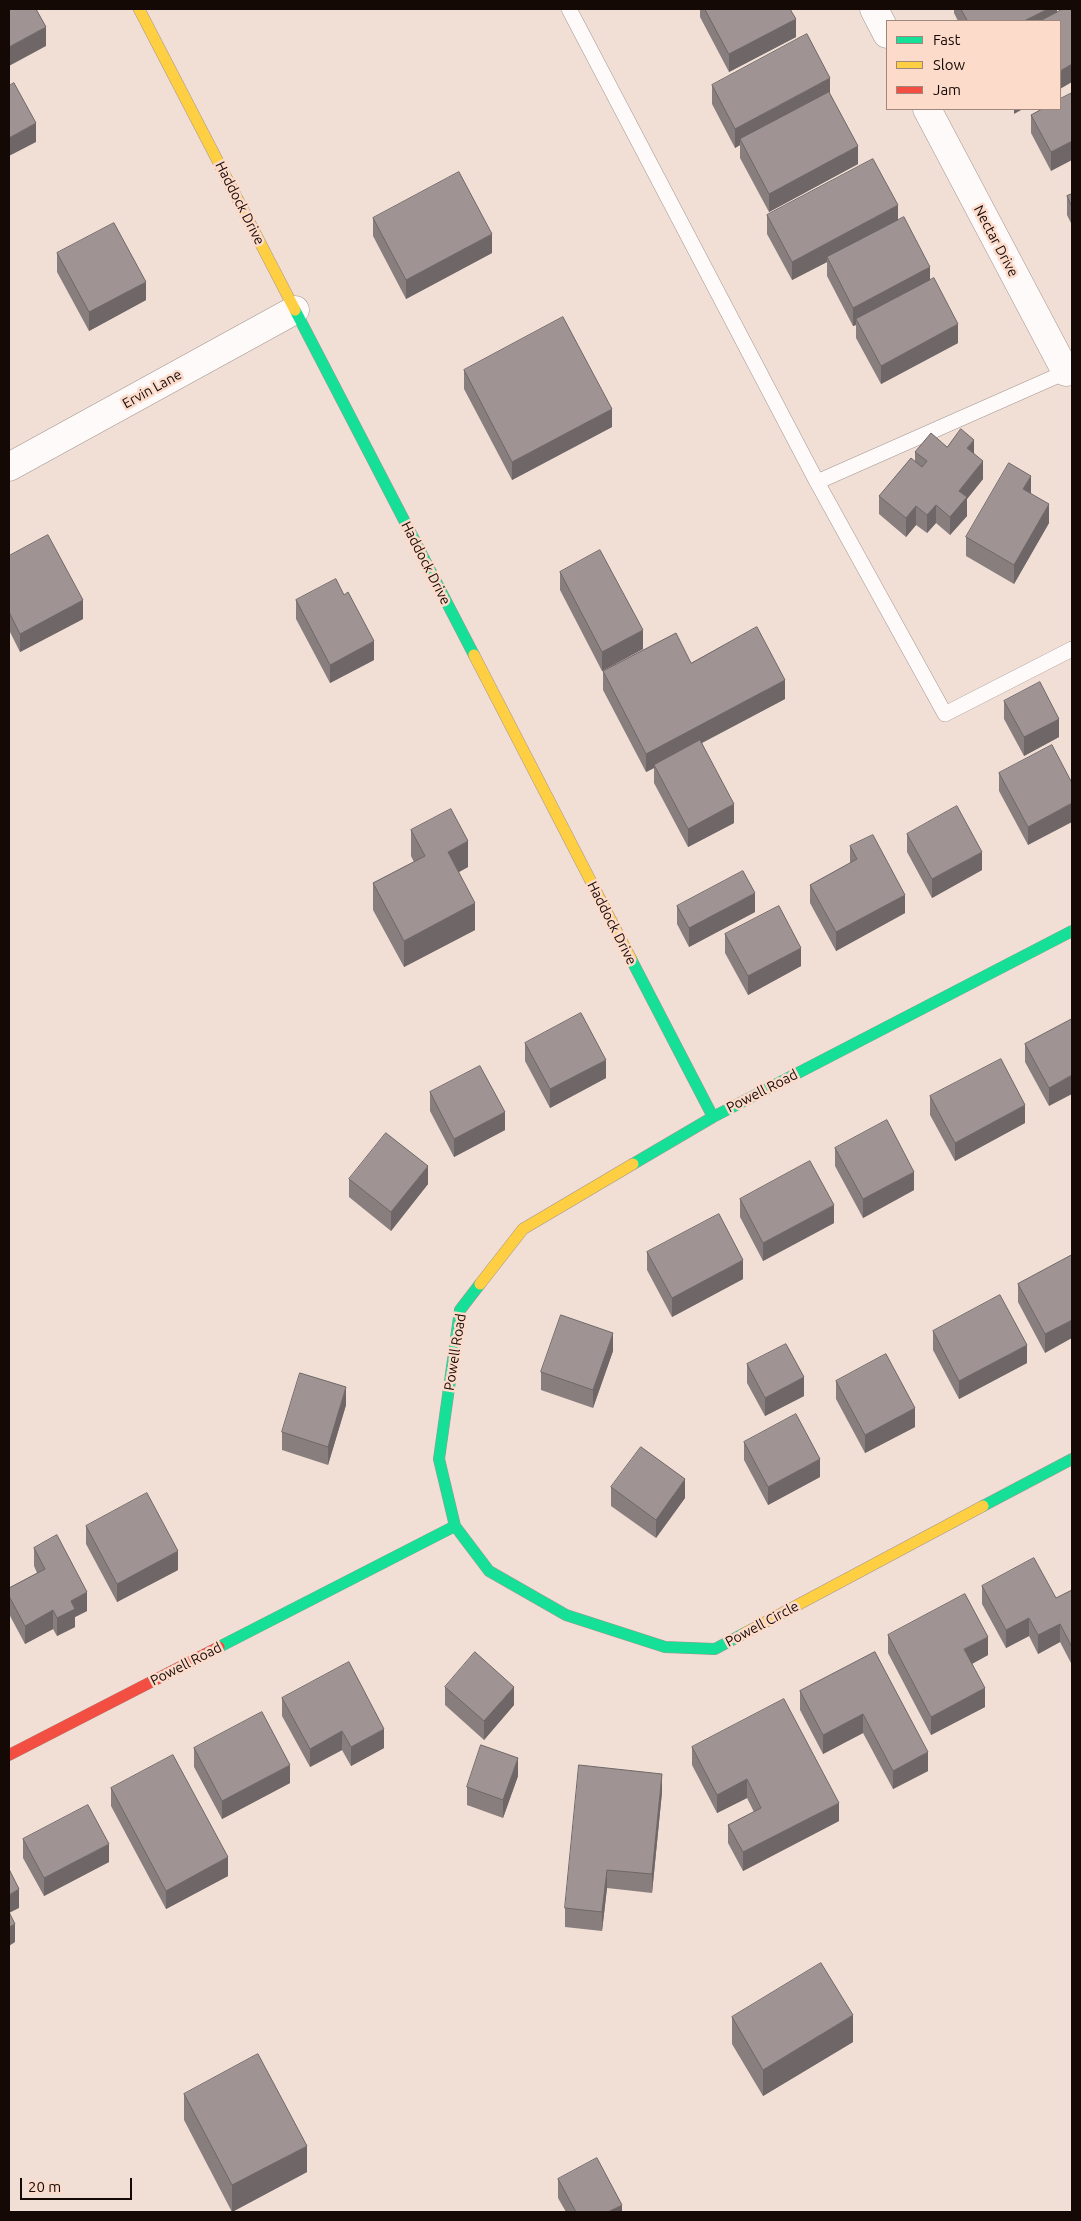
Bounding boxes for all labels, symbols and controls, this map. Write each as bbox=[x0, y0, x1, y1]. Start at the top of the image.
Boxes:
legend bbox=[886, 20, 1061, 110]
text: Fast bbox=[933, 31, 960, 48]
text: Slow bbox=[933, 56, 965, 73]
text: Jam bbox=[933, 81, 961, 98]
street label: Haddock Drive bbox=[212, 158, 268, 248]
street label: Nectar Drive bbox=[970, 202, 1022, 280]
street label: Ervin Lane bbox=[120, 366, 184, 412]
street label: Haddock Drive bbox=[398, 518, 454, 608]
street label: Haddock Drive bbox=[584, 878, 640, 968]
street label: Powell Road bbox=[724, 1066, 800, 1116]
street label: Powell Road bbox=[441, 1312, 469, 1392]
street label: Powell Circle bbox=[722, 1598, 802, 1650]
street label: Powell Road bbox=[148, 1639, 224, 1689]
scale bar bbox=[22, 2168, 135, 2200]
text: 20 m bbox=[28, 2178, 61, 2195]

